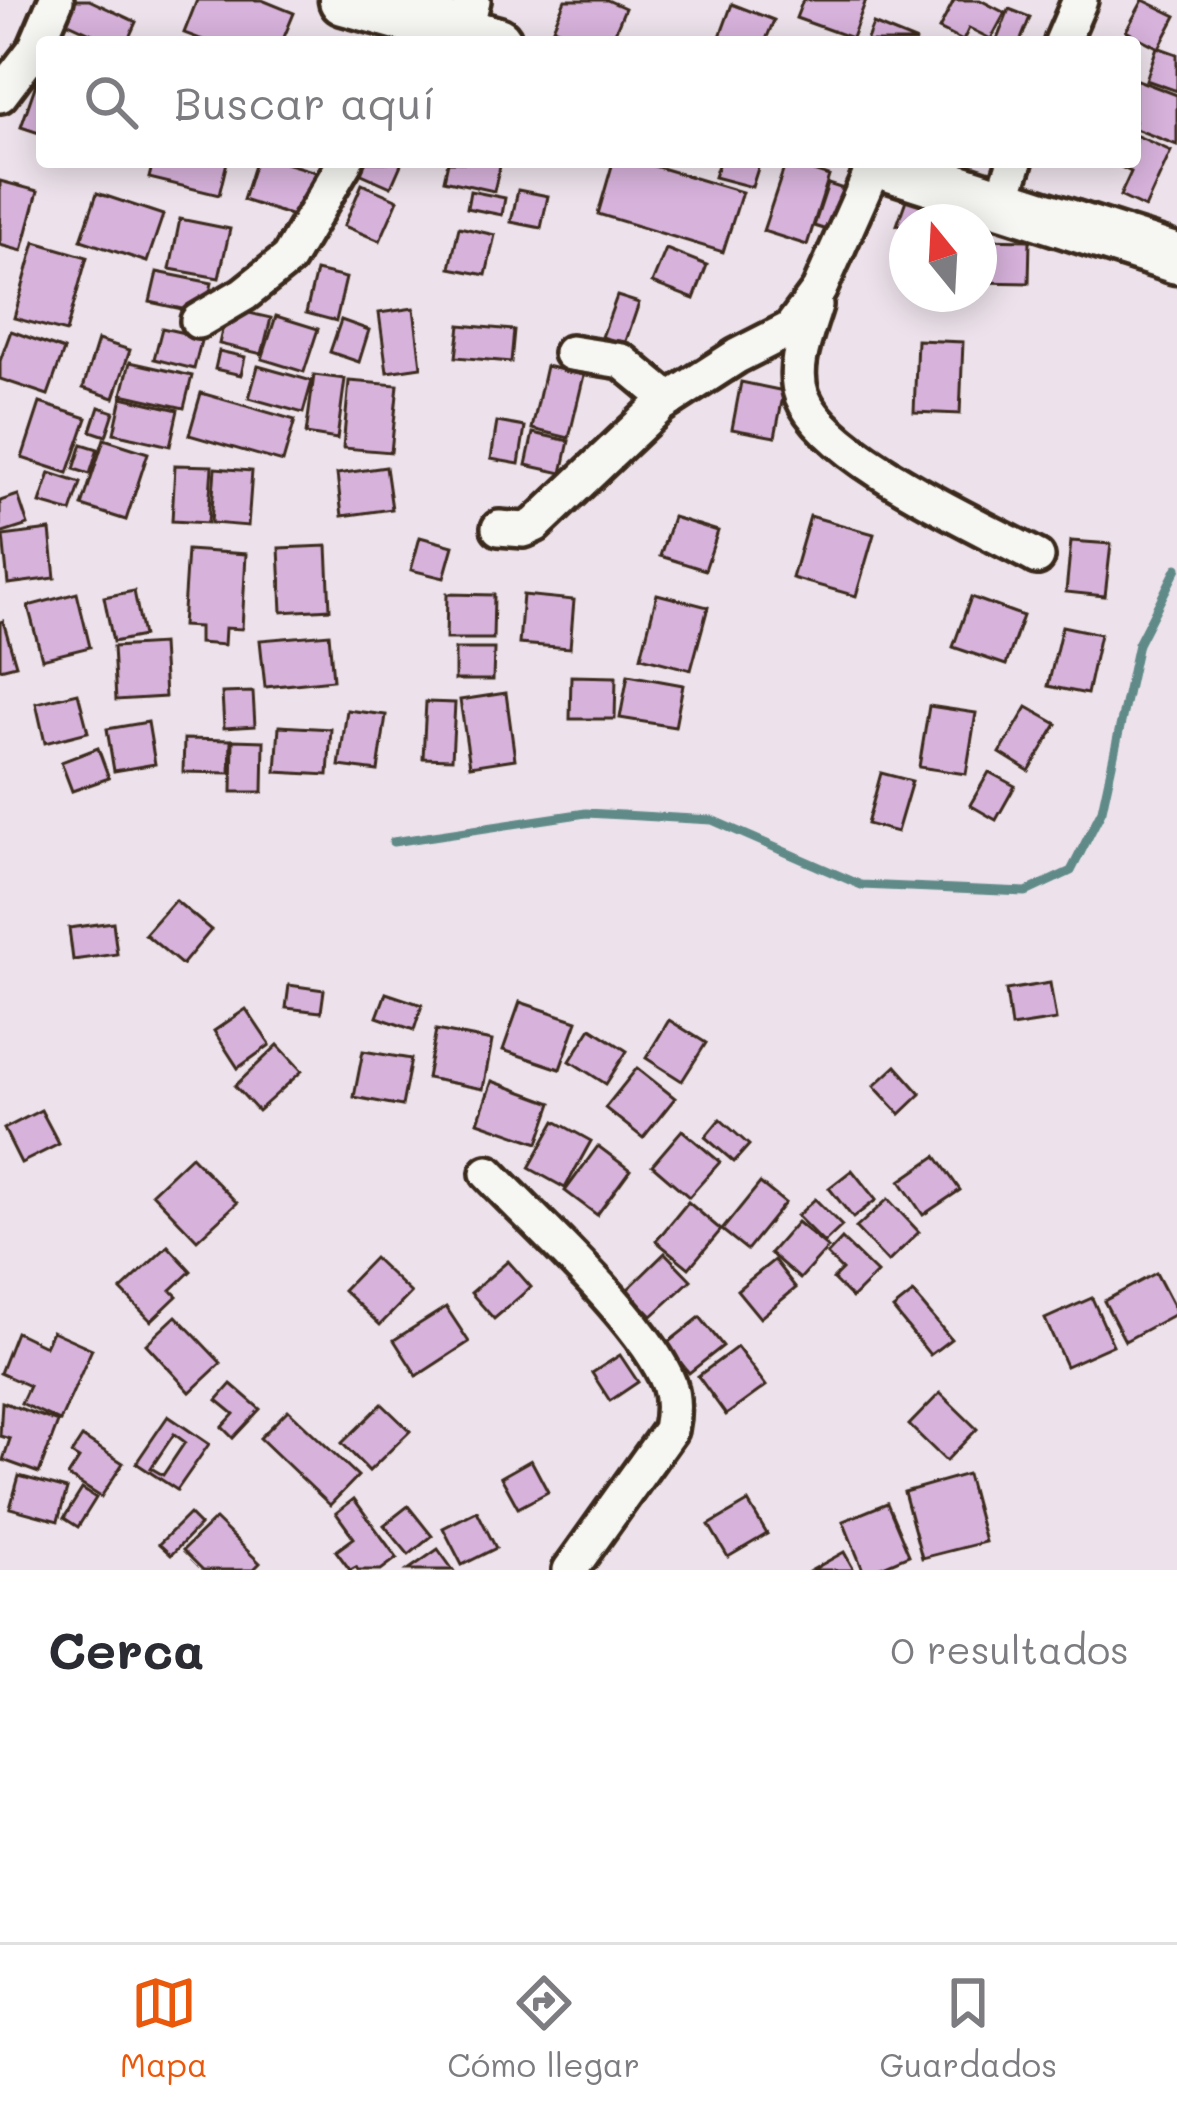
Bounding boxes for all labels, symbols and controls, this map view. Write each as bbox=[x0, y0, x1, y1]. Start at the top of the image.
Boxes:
search box bbox=[36, 36, 1141, 168]
icon: search bbox=[78, 69, 144, 135]
text: Buscar aquí bbox=[174, 73, 436, 131]
north arrow bbox=[889, 204, 997, 312]
text: Cerca bbox=[48, 1615, 205, 1682]
text: 0 resultados bbox=[890, 1623, 1129, 1674]
tab: Mapa bbox=[120, 1970, 208, 2085]
tab: Cómo llegar bbox=[447, 1970, 640, 2085]
tab: Guardados bbox=[880, 1970, 1057, 2085]

